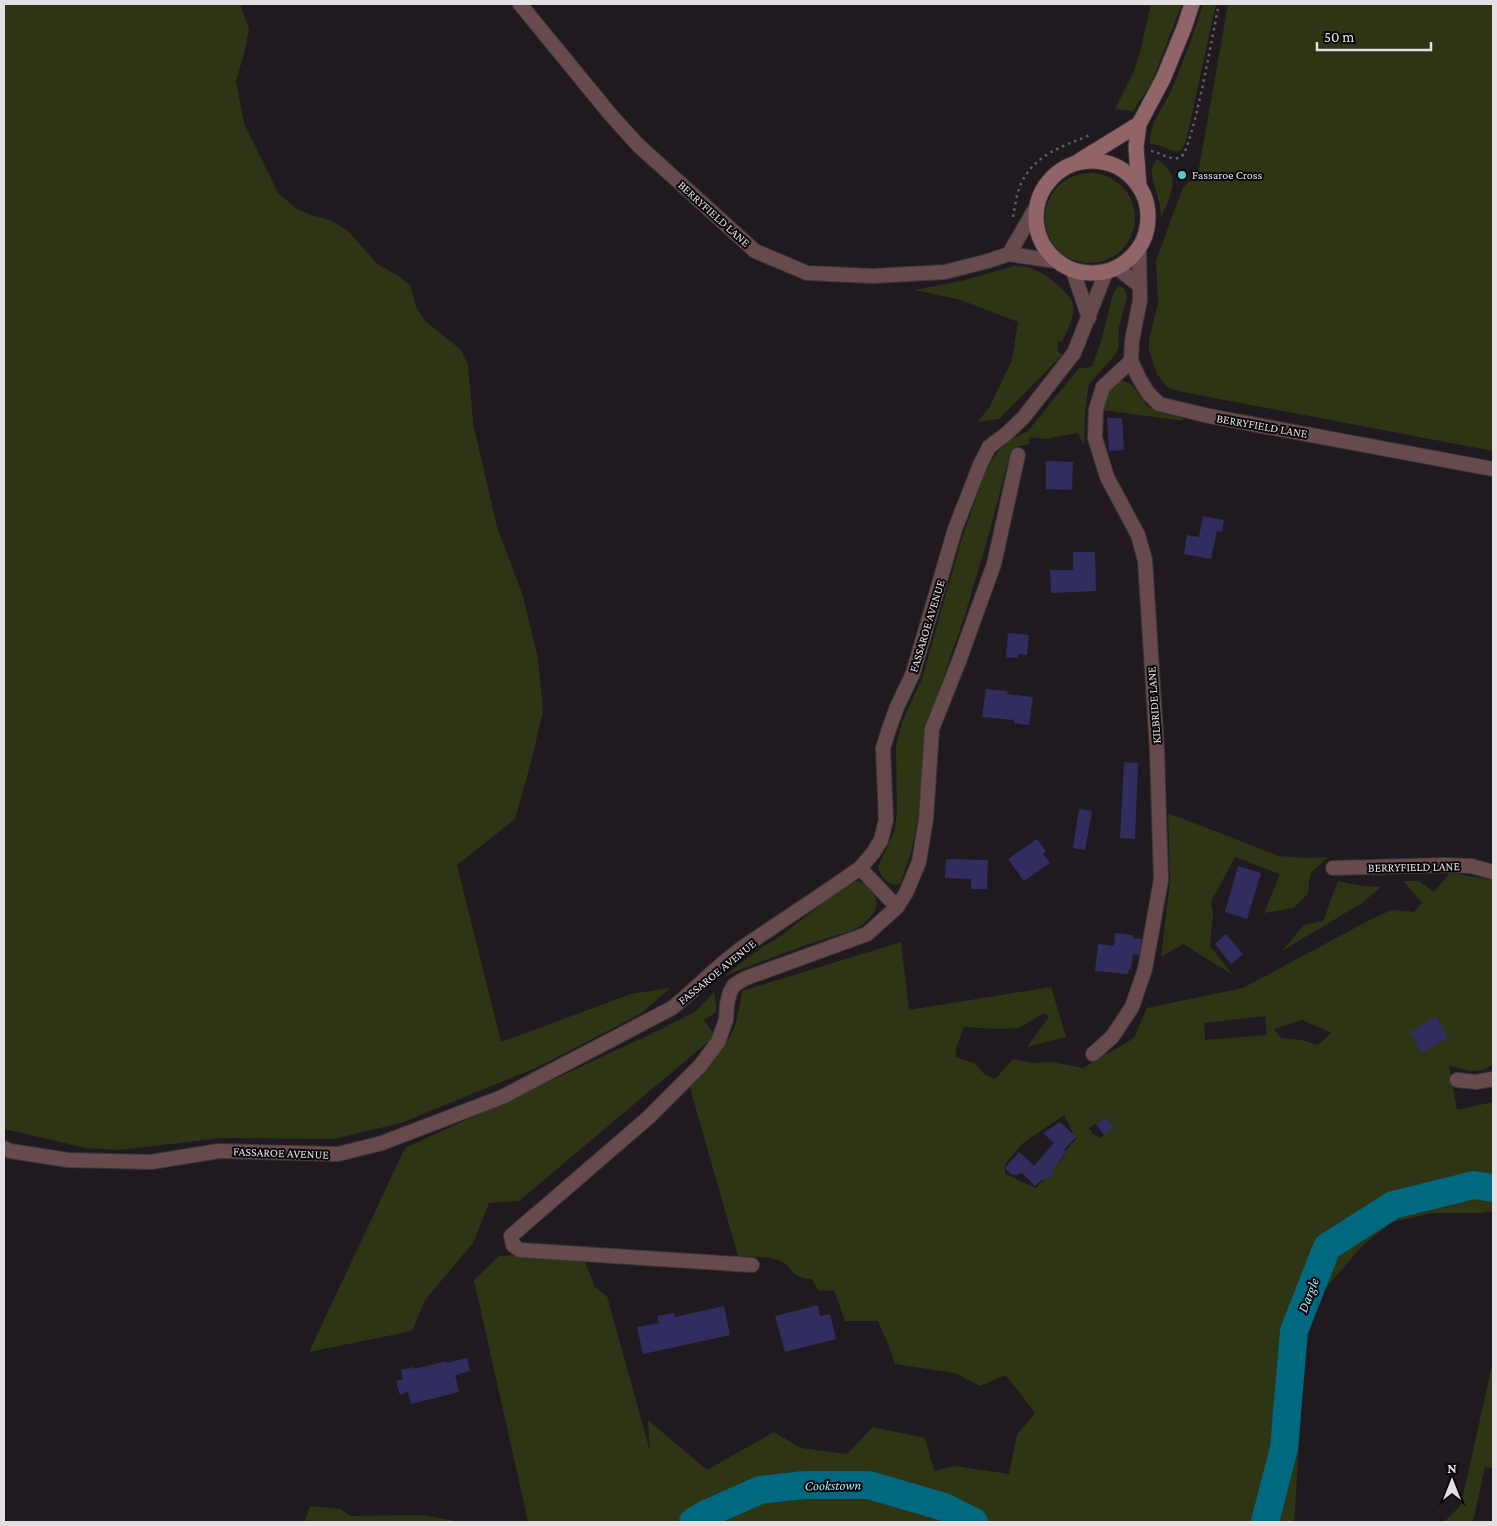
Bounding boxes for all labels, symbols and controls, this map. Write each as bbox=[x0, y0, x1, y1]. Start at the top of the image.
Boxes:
scale bar bbox=[1317, 20, 1431, 52]
text: 50 m bbox=[1324, 29, 1354, 45]
place label: Fassaroe Cross bbox=[1192, 168, 1262, 182]
marker: Fassaroe Cross bbox=[1176, 169, 1188, 181]
street label: BERRYFIELD LANE bbox=[675, 178, 753, 250]
street label: BERRYFIELD LANE bbox=[1215, 411, 1309, 441]
street label: FASSAROE AVENUE bbox=[906, 578, 948, 674]
street label: KILBRIDE LANE bbox=[1144, 665, 1164, 744]
street label: BERRYFIELD LANE bbox=[1368, 859, 1461, 875]
street label: FASSAROE AVENUE bbox=[675, 936, 759, 1008]
street label: FASSAROE AVENUE bbox=[233, 1144, 330, 1162]
water label: Dargle bbox=[1294, 1275, 1322, 1314]
north arrow bbox=[1427, 1456, 1477, 1506]
text: N bbox=[1447, 1460, 1457, 1476]
water label: Cookstown bbox=[805, 1477, 861, 1493]

